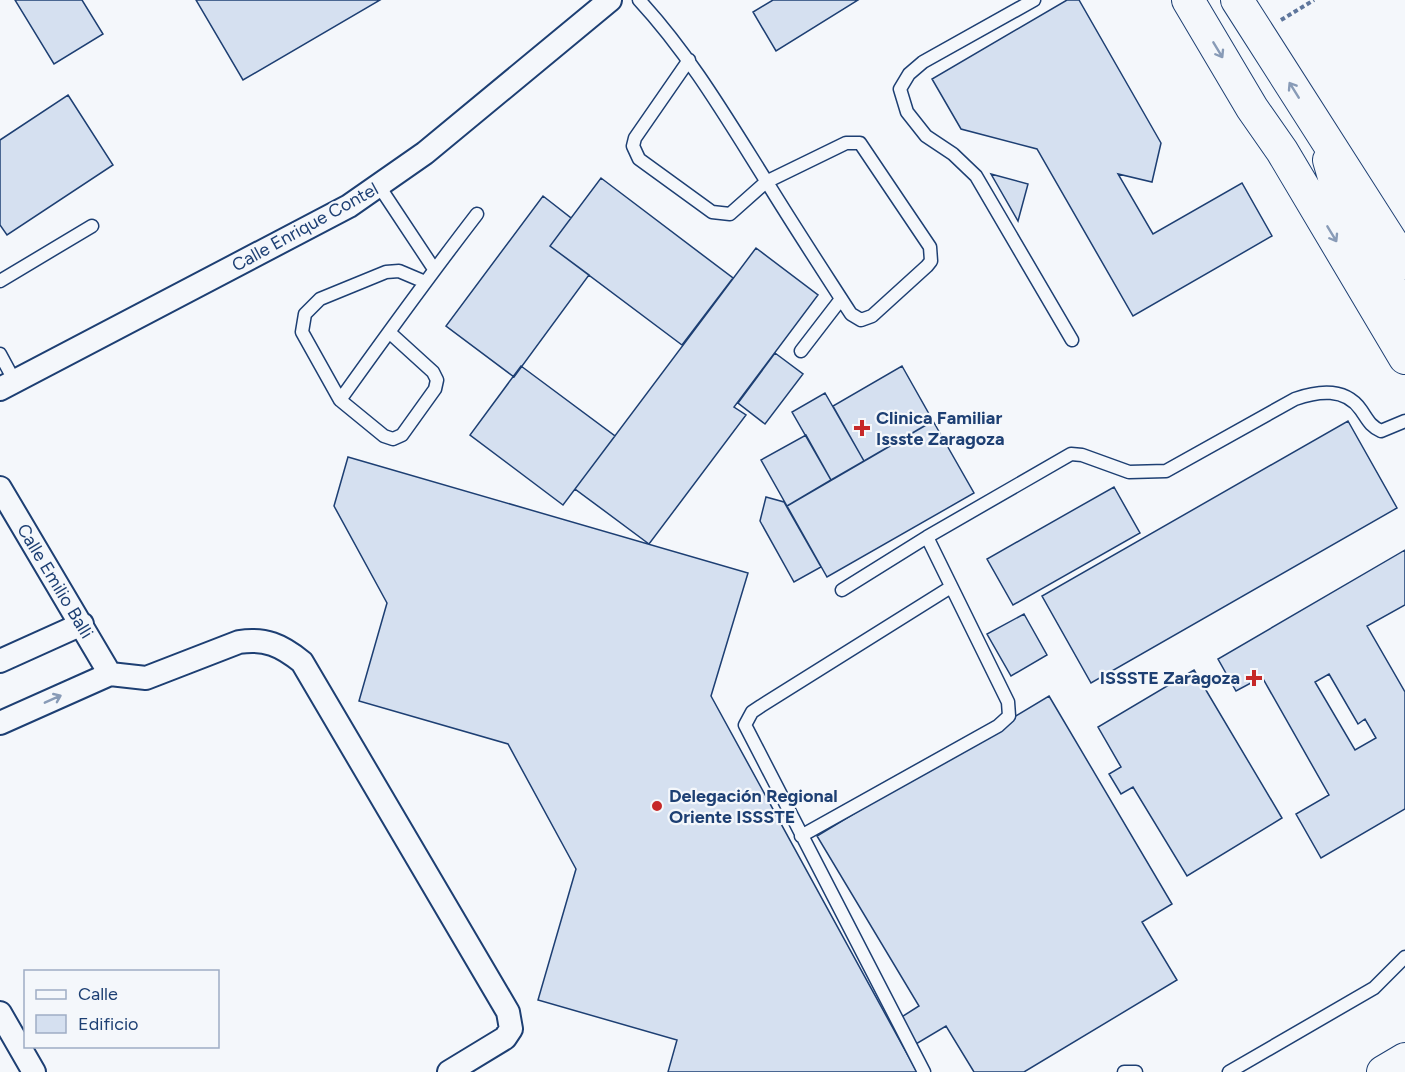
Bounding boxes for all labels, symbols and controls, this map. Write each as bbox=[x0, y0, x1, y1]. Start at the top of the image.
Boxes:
one-way arrow bbox=[1212, 41, 1224, 58]
one-way arrow bbox=[1287, 82, 1299, 99]
street label: Calle Enrique Contel bbox=[228, 178, 382, 276]
one-way arrow bbox=[1326, 225, 1338, 242]
place label: Clinica Familiar Issste Zaragoza bbox=[876, 407, 1005, 450]
marker: Clinica Familiar Issste Zaragoza bbox=[853, 419, 871, 437]
street label: Calle Emilio Balli bbox=[12, 520, 98, 642]
place label: ISSSTE Zaragoza bbox=[1100, 667, 1240, 689]
marker: ISSSTE Zaragoza bbox=[1245, 669, 1263, 687]
one-way arrow bbox=[44, 692, 62, 704]
place label: Delegación Regional Oriente ISSSTE bbox=[669, 785, 838, 828]
marker: Delegación Regional Oriente ISSSTE bbox=[650, 799, 664, 813]
legend bbox=[24, 970, 219, 1048]
text: Calle bbox=[78, 983, 118, 1005]
text: Edificio bbox=[78, 1013, 139, 1035]

